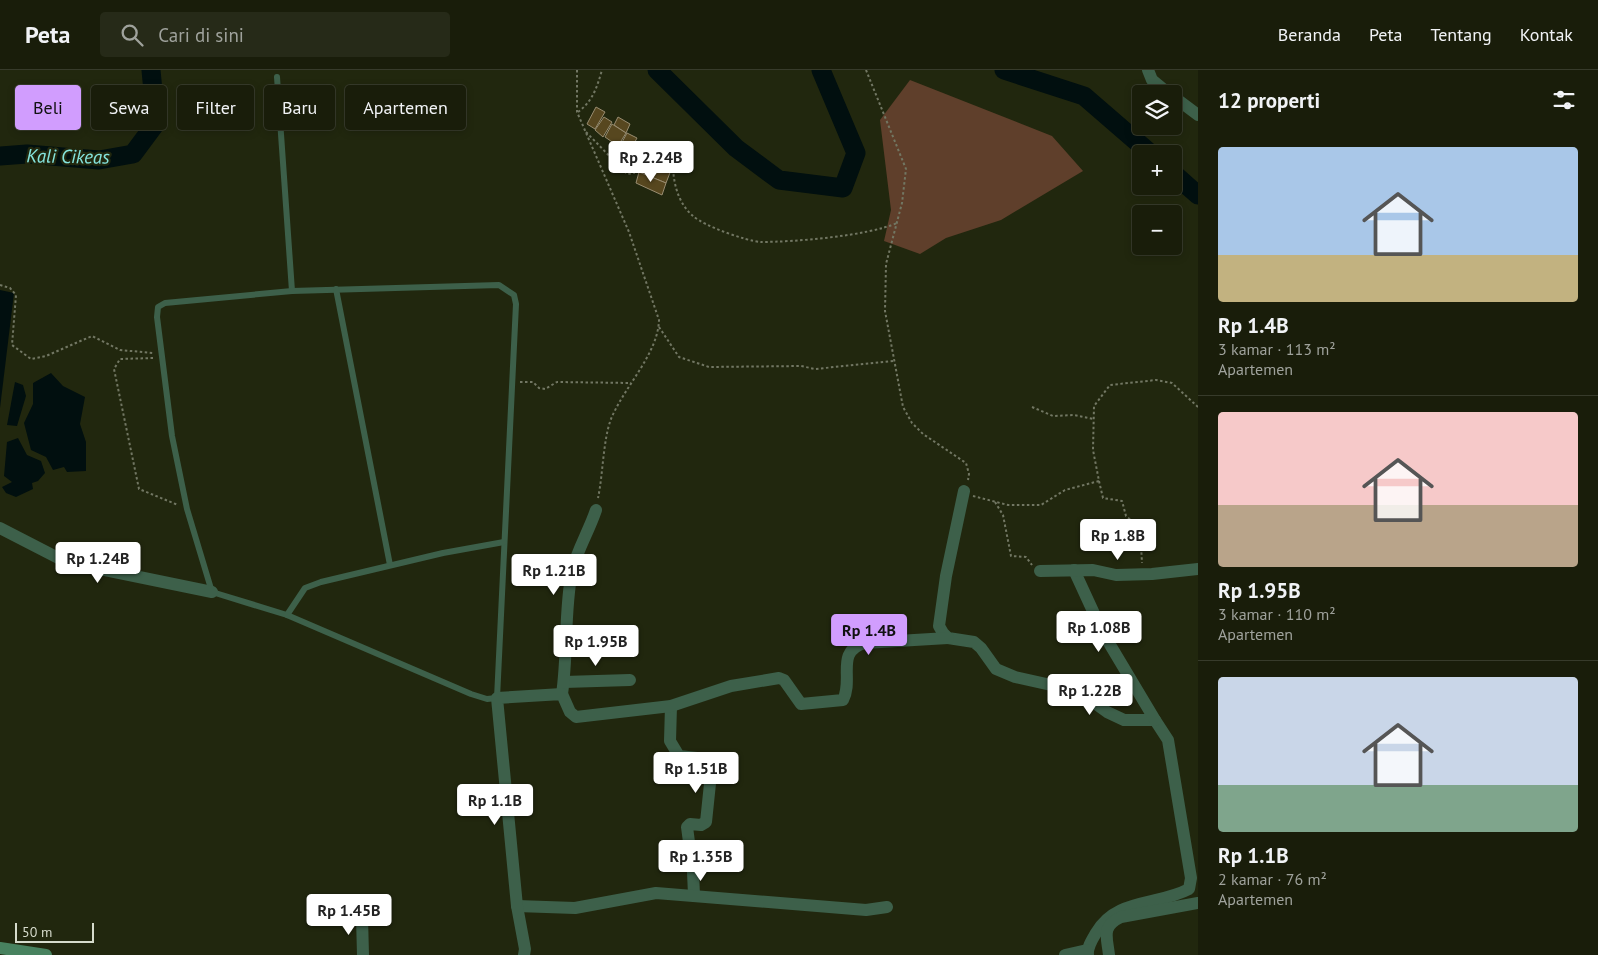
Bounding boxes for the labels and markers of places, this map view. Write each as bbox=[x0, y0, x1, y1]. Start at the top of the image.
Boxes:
pin: Rp 2.24B bbox=[599, 140, 703, 183]
pin: Rp 1.8B bbox=[1072, 518, 1164, 561]
pin: Rp 1.24B bbox=[46, 542, 150, 584]
pin: Rp 1.21B bbox=[502, 554, 606, 596]
pin: Rp 1.08B bbox=[1047, 610, 1151, 653]
pin: Rp 1.4B bbox=[823, 614, 915, 656]
pin: Rp 1.95B bbox=[544, 624, 648, 667]
pin: Rp 1.22B bbox=[1038, 674, 1142, 716]
pin: Rp 1.51B bbox=[644, 752, 748, 794]
pin: Rp 1.1B bbox=[449, 784, 541, 826]
pin: Rp 1.35B bbox=[649, 840, 753, 882]
pin: Rp 1.45B bbox=[297, 894, 401, 936]

